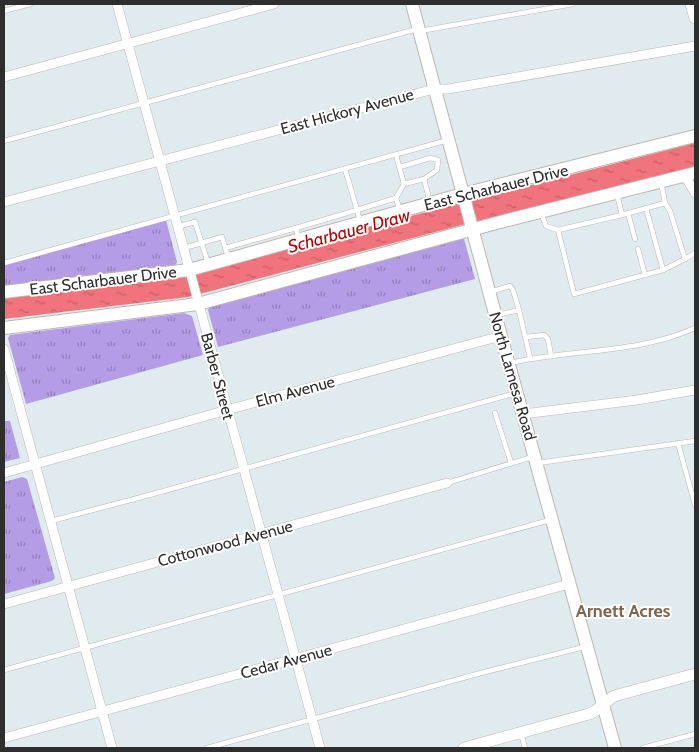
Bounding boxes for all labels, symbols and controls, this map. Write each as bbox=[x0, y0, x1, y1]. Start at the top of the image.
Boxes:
street label: East Hickory Avenue bbox=[278, 85, 416, 138]
street label: East Scharbauer Drive bbox=[422, 160, 570, 215]
water label: Scharbauer Draw bbox=[285, 204, 414, 258]
street label: East Scharbauer Drive bbox=[29, 262, 178, 299]
street label: North Lamesa Road bbox=[485, 310, 540, 443]
street label: Barber Street bbox=[197, 331, 238, 422]
street label: Elm Avenue bbox=[254, 372, 337, 411]
street label: Cottonwood Avenue bbox=[156, 516, 295, 571]
district label: Arnett Acres bbox=[576, 600, 671, 622]
street label: Cedar Avenue bbox=[238, 640, 334, 683]

